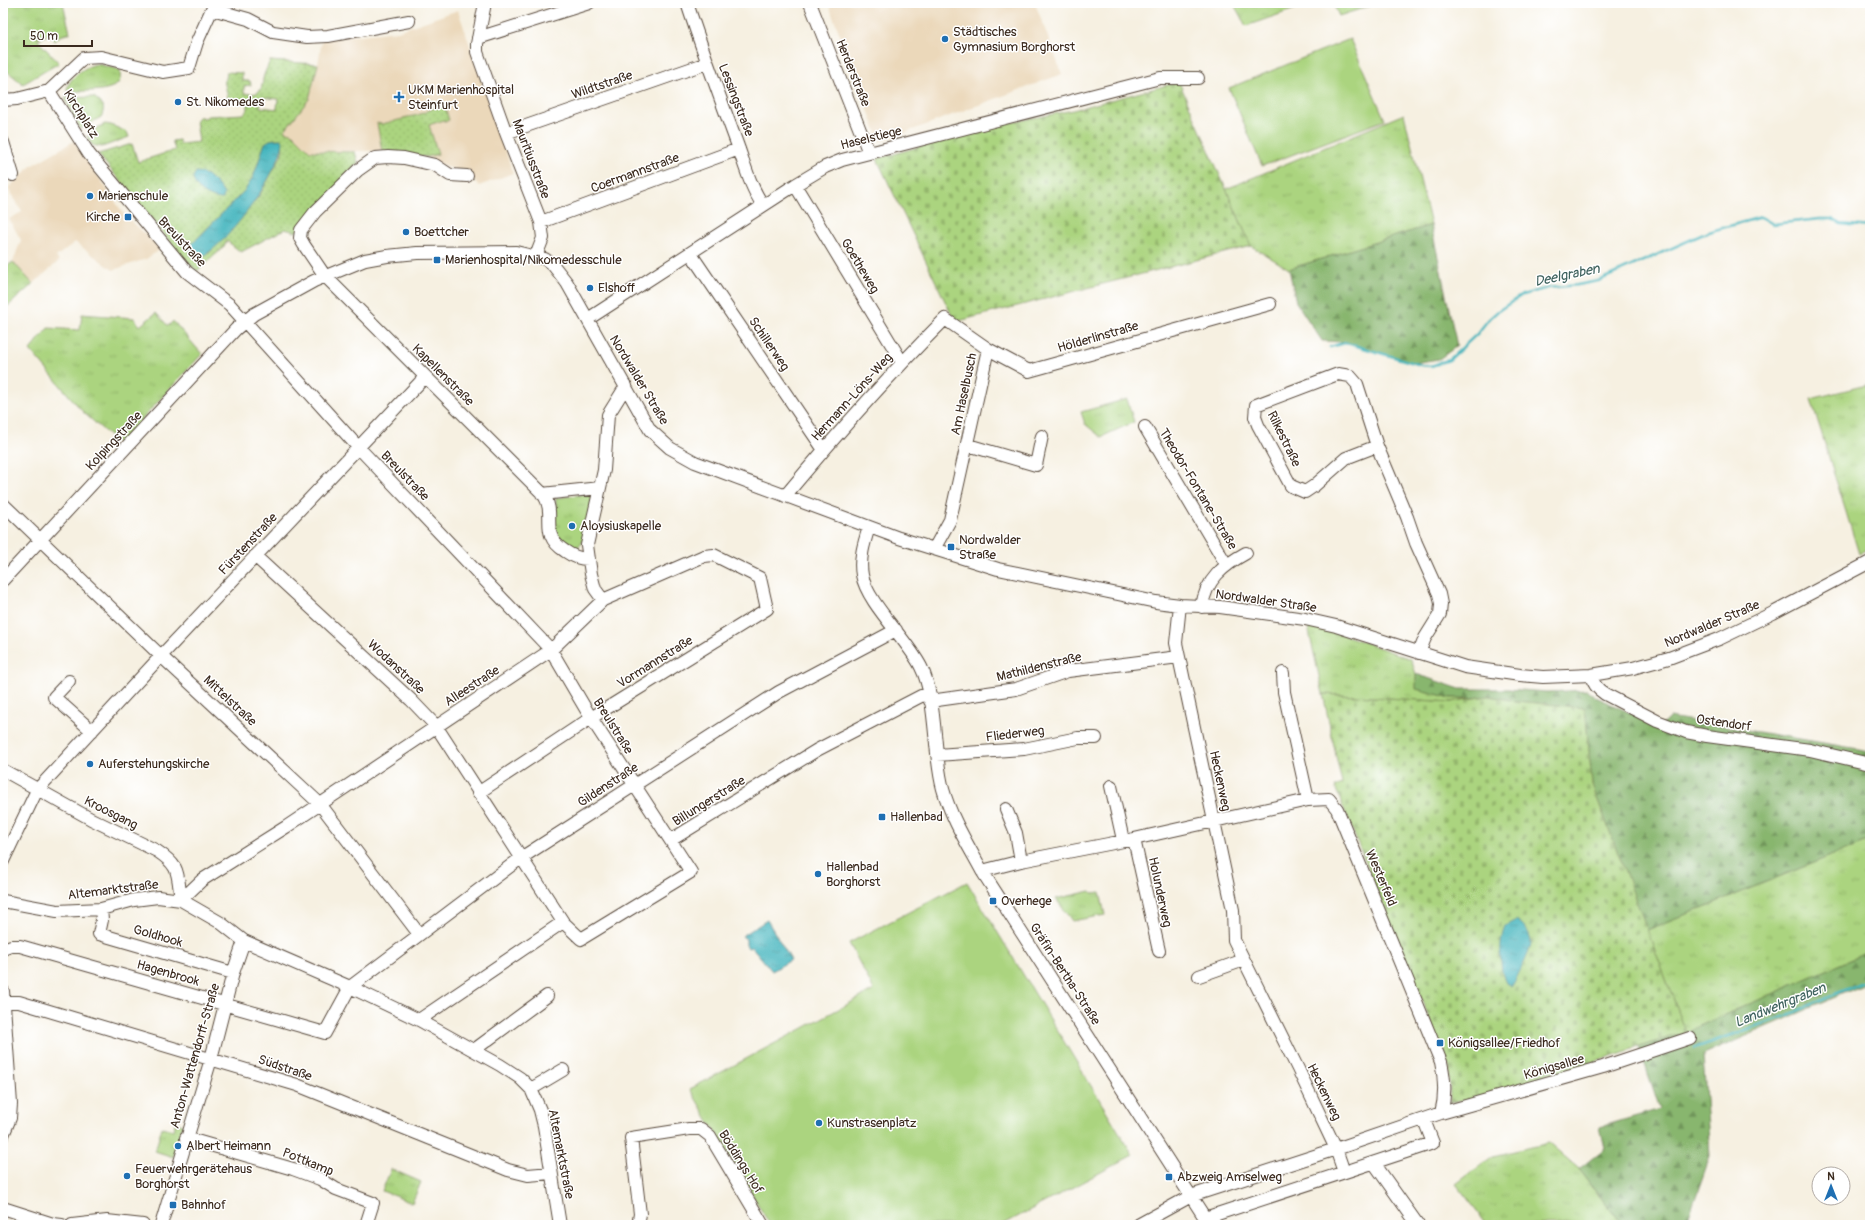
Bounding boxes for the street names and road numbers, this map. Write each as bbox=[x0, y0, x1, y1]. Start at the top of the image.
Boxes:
street label: Herderstraße bbox=[832, 37, 874, 110]
street label: Lessingstraße bbox=[715, 61, 757, 139]
street label: Wildtstraße bbox=[569, 67, 635, 103]
street label: Kirchplatz bbox=[60, 87, 102, 141]
street label: Mauritiusstraße bbox=[509, 117, 554, 202]
street label: Haselstiege bbox=[839, 123, 904, 153]
street label: Coermannstraße bbox=[589, 149, 682, 196]
street label: Breulstraße bbox=[155, 214, 210, 271]
street label: Goetheweg bbox=[837, 236, 883, 297]
street label: Schillerweg bbox=[745, 314, 793, 374]
street label: Hölderlinstraße bbox=[1056, 318, 1141, 356]
street label: Nordwalder Straße bbox=[606, 332, 672, 428]
street label: Kapellenstraße bbox=[409, 341, 478, 410]
street label: Hermann-Löns-Weg bbox=[808, 349, 896, 444]
street label: Am Haselbusch bbox=[947, 351, 981, 437]
street label: Kolpingstraße bbox=[82, 408, 146, 474]
street label: Rilkestraße bbox=[1264, 409, 1305, 470]
street label: Theodor-Fontane-Straße bbox=[1155, 426, 1241, 553]
street label: Breulstraße bbox=[377, 448, 433, 505]
street label: Fürstenstraße bbox=[215, 509, 281, 578]
street label: Nordwalder Straße bbox=[1214, 586, 1318, 616]
street label: Nordwalder Straße bbox=[1662, 597, 1763, 651]
street label: Vormannstraße bbox=[614, 632, 696, 692]
street label: Wodanstraße bbox=[364, 636, 428, 698]
street label: Mathildenstraße bbox=[995, 649, 1084, 685]
street label: Alleestraße bbox=[441, 662, 503, 710]
street label: Mittelstraße bbox=[200, 672, 260, 730]
street label: Breulstraße bbox=[590, 695, 637, 757]
street label: Ostendorf bbox=[1695, 711, 1753, 735]
street label: Fliederweg bbox=[985, 722, 1046, 746]
street label: Heckenweg bbox=[1206, 749, 1234, 813]
street label: Gildenstraße bbox=[575, 759, 642, 811]
street label: Billungerstraße bbox=[670, 772, 749, 830]
street label: Kroosgang bbox=[81, 793, 141, 834]
street label: Westerfeld bbox=[1362, 847, 1400, 909]
street label: Holunderweg bbox=[1145, 855, 1175, 929]
street label: Altemarktstraße bbox=[67, 876, 160, 903]
street label: Gräfin-Bertha-Straße bbox=[1026, 920, 1104, 1028]
street label: Goldhook bbox=[132, 921, 185, 951]
street label: Hagenbrook bbox=[135, 956, 202, 990]
street label: Anton-Wattendorff-Straße bbox=[167, 981, 224, 1130]
street label: Südstraße bbox=[256, 1051, 315, 1085]
street label: Königsallee bbox=[1522, 1051, 1587, 1083]
street label: Heckenweg bbox=[1303, 1061, 1345, 1124]
street label: Altemarktstraße bbox=[544, 1108, 578, 1201]
street label: Böddings Hof bbox=[715, 1127, 767, 1198]
street label: Pottkamp bbox=[280, 1145, 336, 1179]

